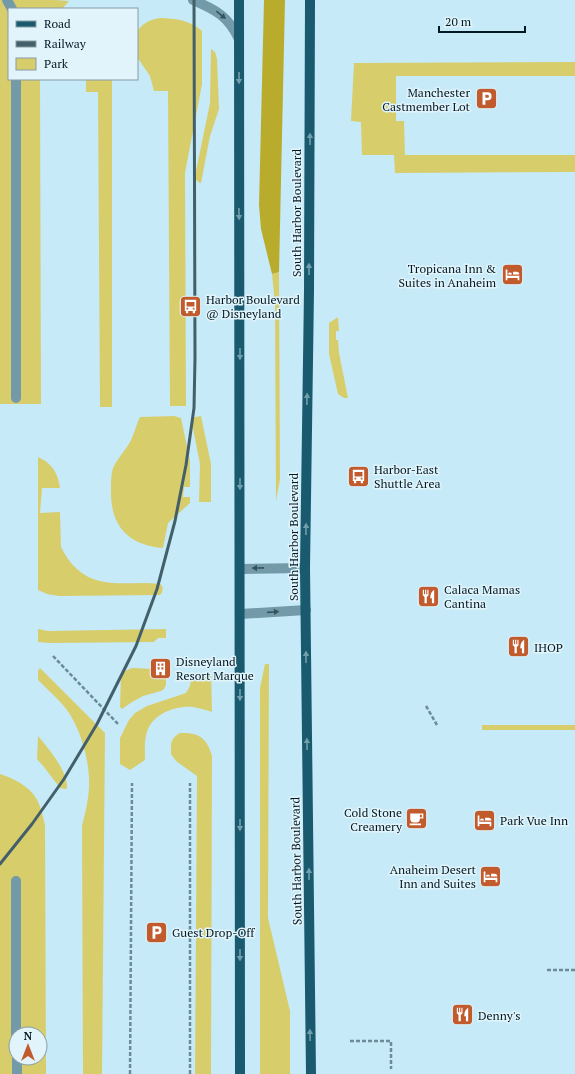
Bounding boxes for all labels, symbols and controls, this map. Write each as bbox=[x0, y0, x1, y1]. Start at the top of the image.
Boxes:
legend bbox=[8, 8, 138, 80]
scale bar bbox=[439, 8, 525, 34]
one-way arrow bbox=[215, 10, 226, 19]
text: 20 m bbox=[445, 14, 472, 29]
text: Road bbox=[44, 16, 71, 31]
text: Railway bbox=[44, 36, 87, 51]
text: Park bbox=[44, 56, 69, 71]
one-way arrow bbox=[236, 72, 242, 85]
place label: Manchester Castmember Lot bbox=[382, 85, 471, 114]
parking icon: Manchester Castmember Lot bbox=[473, 86, 499, 112]
one-way arrow bbox=[307, 132, 313, 145]
street label: South Harbor Boulevard bbox=[289, 149, 304, 277]
one-way arrow bbox=[236, 208, 242, 221]
place label: Tropicana Inn & Suites in Anaheim bbox=[399, 261, 497, 290]
one-way arrow bbox=[306, 262, 312, 275]
hotel icon: Tropicana Inn & Suites in Anaheim bbox=[499, 262, 525, 288]
place label: Harbor Boulevard @ Disneyland bbox=[206, 292, 300, 321]
bus stop icon: Harbor Boulevard @ Disneyland bbox=[178, 293, 204, 319]
one-way arrow bbox=[237, 348, 243, 361]
one-way arrow bbox=[304, 393, 311, 405]
place label: Harbor-East Shuttle Area bbox=[374, 462, 441, 491]
bus stop icon: Harbor-East Shuttle Area bbox=[345, 463, 371, 489]
street label: South Harbor Boulevard bbox=[286, 473, 301, 601]
one-way arrow bbox=[237, 478, 243, 491]
one-way arrow bbox=[302, 523, 309, 535]
one-way arrow bbox=[252, 565, 264, 572]
place label: Calaca Mamas Cantina bbox=[444, 582, 520, 611]
restaurant icon: Calaca Mamas Cantina bbox=[415, 583, 441, 609]
one-way arrow bbox=[267, 609, 279, 616]
restaurant icon: IHOP bbox=[506, 634, 532, 660]
place label: IHOP bbox=[534, 640, 563, 655]
one-way arrow bbox=[303, 650, 309, 663]
place label: Disneyland Resort Marque bbox=[176, 654, 254, 683]
building icon: Disneyland Resort Marque bbox=[147, 655, 173, 681]
one-way arrow bbox=[237, 689, 243, 702]
one-way arrow bbox=[304, 737, 310, 750]
street label: South Harbor Boulevard bbox=[287, 796, 305, 925]
place label: Cold Stone Creamery bbox=[344, 805, 403, 834]
cafe icon: Cold Stone Creamery bbox=[404, 806, 430, 832]
hotel icon: Park Vue Inn bbox=[472, 807, 498, 833]
place label: Park Vue Inn bbox=[500, 813, 568, 828]
one-way arrow bbox=[237, 819, 243, 832]
place label: Anaheim Desert Inn and Suites bbox=[390, 862, 477, 891]
hotel icon: Anaheim Desert Inn and Suites bbox=[478, 863, 504, 889]
one-way arrow bbox=[306, 867, 312, 880]
parking icon: Guest Drop-Off bbox=[144, 919, 170, 945]
place label: Guest Drop-Off bbox=[172, 925, 255, 940]
one-way arrow bbox=[237, 949, 243, 962]
restaurant icon: Denny's bbox=[449, 1002, 475, 1028]
place label: Denny's bbox=[478, 1008, 520, 1023]
north arrow bbox=[8, 1026, 48, 1066]
one-way arrow bbox=[307, 1028, 313, 1041]
text: N bbox=[24, 1029, 33, 1043]

